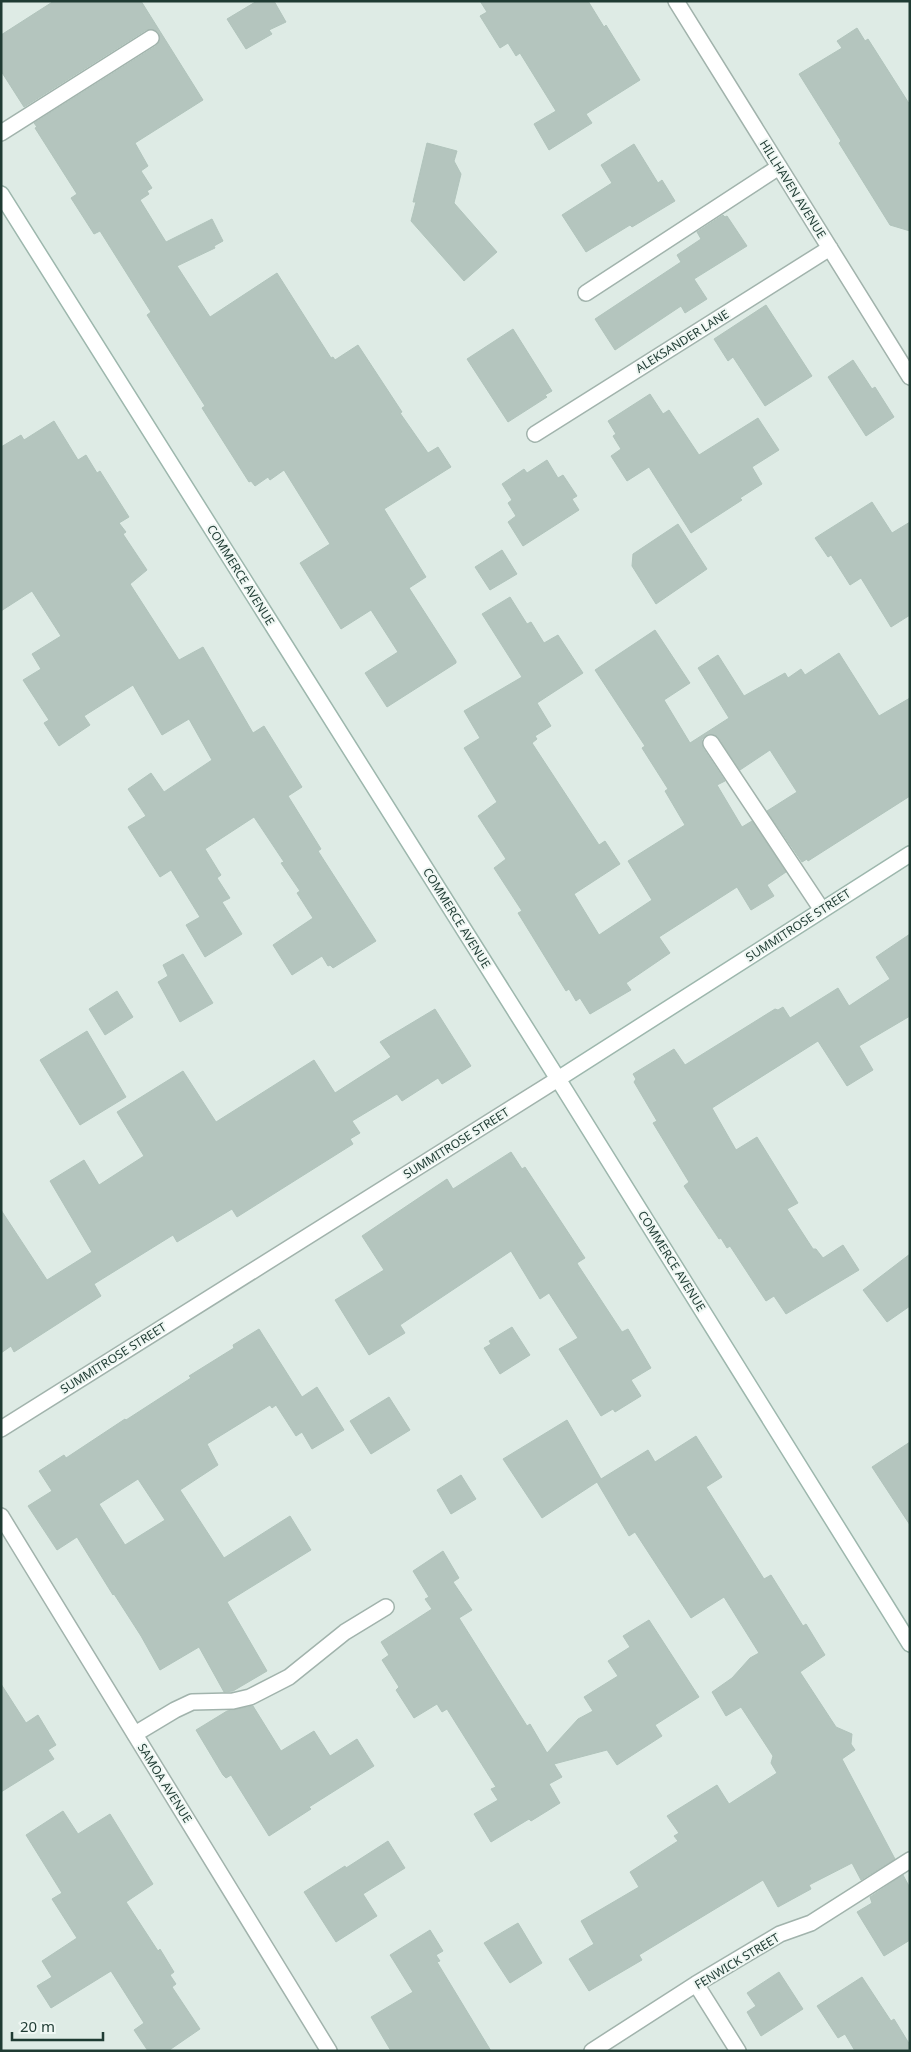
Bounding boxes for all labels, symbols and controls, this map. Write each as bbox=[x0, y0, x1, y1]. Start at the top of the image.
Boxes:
street label: HILLHAVEN AVENUE bbox=[756, 136, 830, 242]
street label: ALEKSANDER LANE bbox=[632, 305, 732, 377]
street label: COMMERCE AVENUE bbox=[203, 521, 279, 629]
street label: COMMERCE AVENUE bbox=[419, 864, 495, 972]
street label: SUMMITROSE STREET bbox=[742, 885, 854, 965]
street label: SUMMITROSE STREET bbox=[400, 1103, 512, 1182]
street label: COMMERCE AVENUE bbox=[634, 1207, 710, 1315]
street label: SUMMITROSE STREET bbox=[57, 1318, 169, 1397]
street label: SAMOA AVENUE bbox=[134, 1740, 196, 1826]
street label: FENWICK STREET bbox=[691, 1929, 783, 1993]
scale bar bbox=[12, 2010, 104, 2042]
text: 20 m bbox=[20, 2016, 55, 2036]

